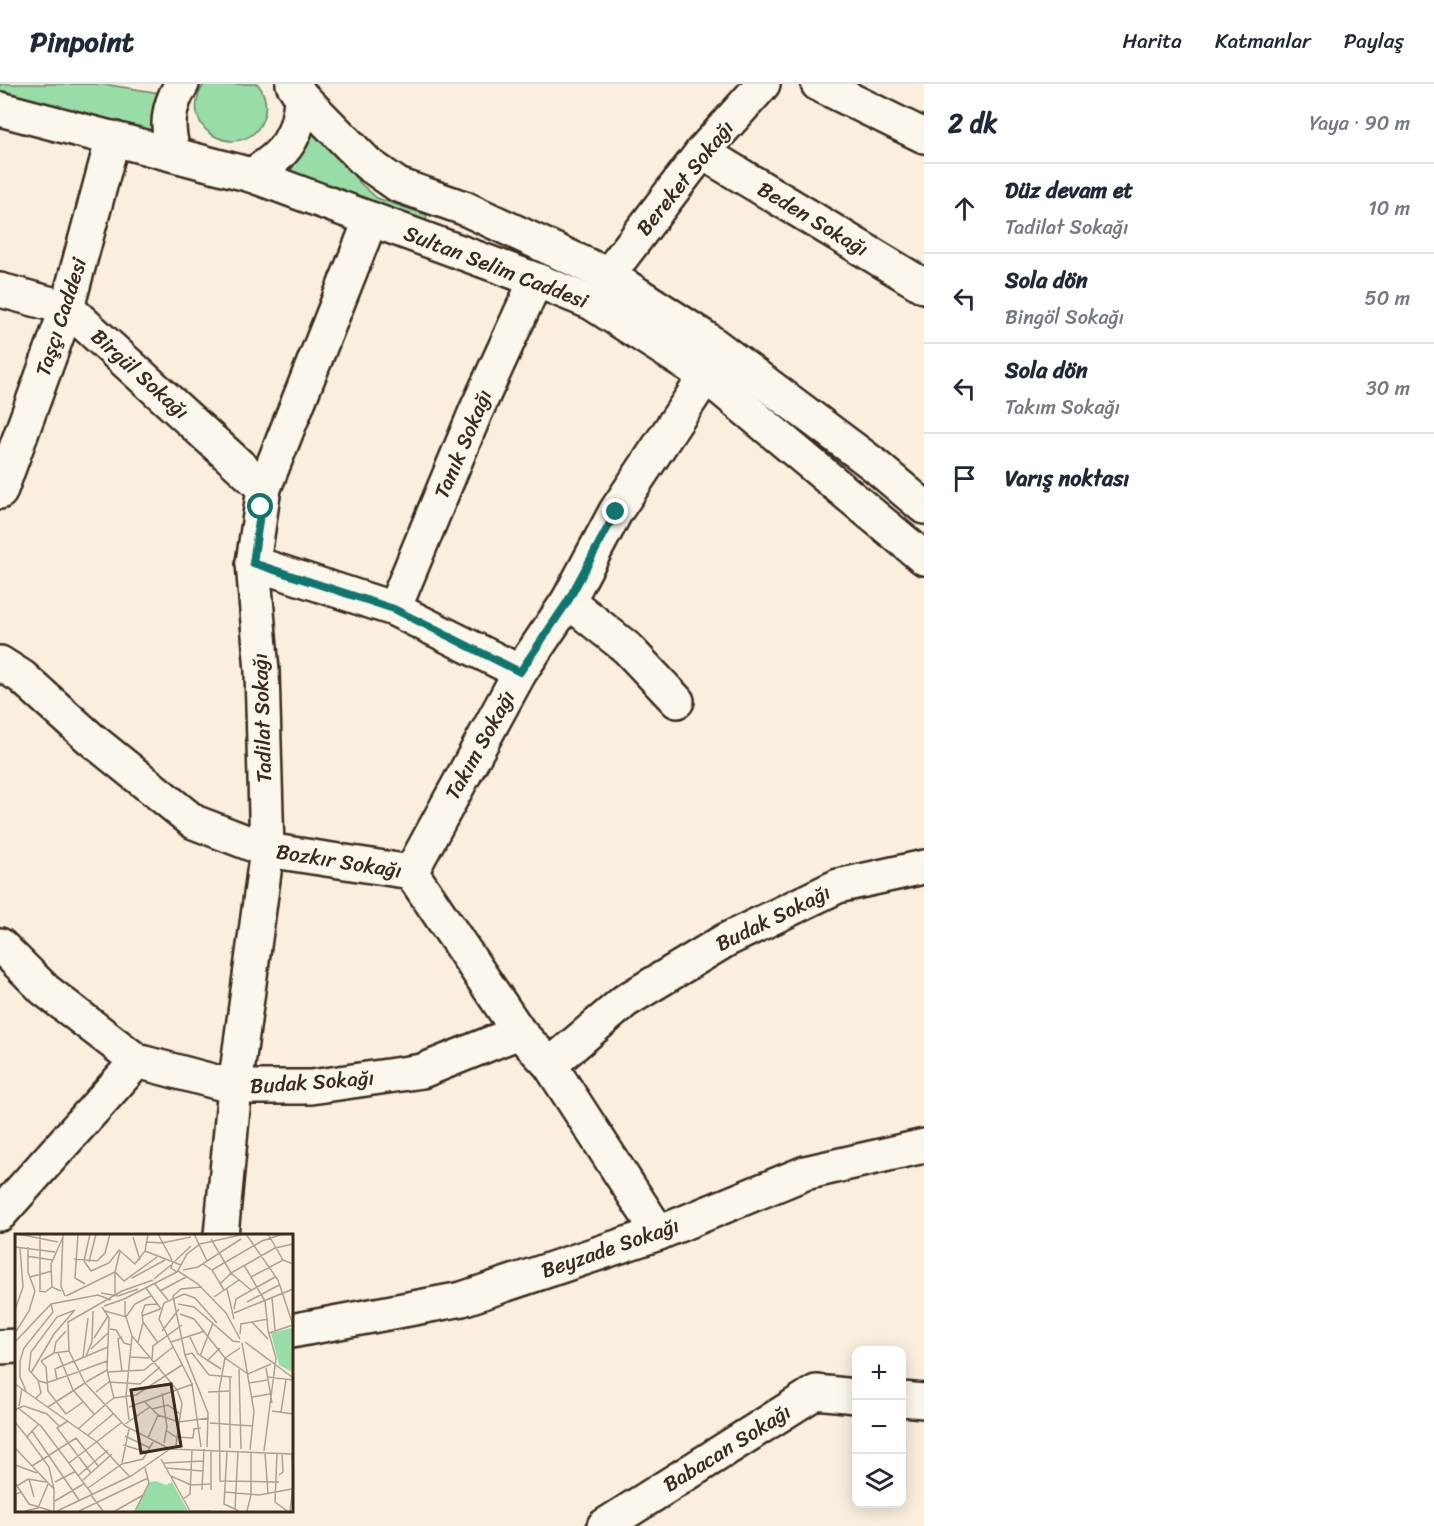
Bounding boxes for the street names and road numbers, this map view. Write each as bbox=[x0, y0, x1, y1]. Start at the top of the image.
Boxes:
street label: Bereket Sokağı bbox=[626, 111, 744, 245]
street label: Beden Sokağı bbox=[750, 171, 876, 267]
street label: Sultan Selim Caddesi bbox=[398, 214, 595, 320]
street label: Taşçı Caddesi bbox=[24, 252, 98, 381]
street label: Birgül Sokağı bbox=[82, 319, 199, 429]
street label: Tanık Sokağı bbox=[423, 383, 503, 505]
street label: Tadilat Sokağı bbox=[241, 652, 283, 783]
street label: Takım Sokağı bbox=[434, 683, 526, 807]
street label: Bozkır Sokağı bbox=[273, 832, 405, 890]
street label: Budak Sokağı bbox=[709, 874, 837, 962]
street label: Budak Sokağı bbox=[249, 1059, 376, 1105]
street label: Beyzade Sokağı bbox=[536, 1207, 684, 1289]
street label: Babacan Sokağı bbox=[655, 1393, 799, 1503]

